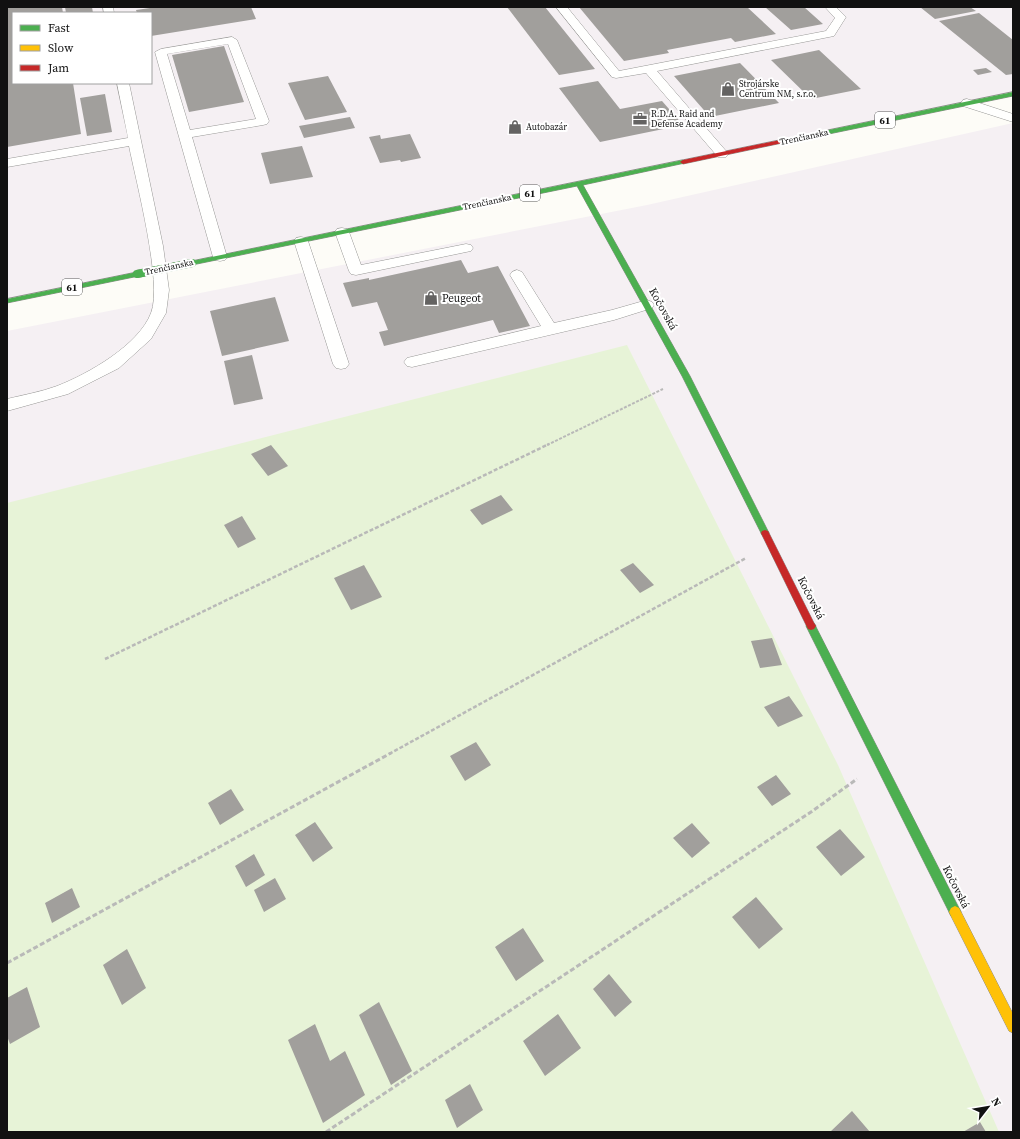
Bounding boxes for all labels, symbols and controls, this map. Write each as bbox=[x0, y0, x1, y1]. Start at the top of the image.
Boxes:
legend bbox=[12, 12, 152, 84]
text: Fast bbox=[48, 20, 70, 36]
text: Slow bbox=[48, 40, 74, 56]
text: Jam bbox=[47, 60, 69, 76]
place label: Strojárske Centrum NM, s.r.o. bbox=[739, 78, 816, 100]
shop icon: Strojárske Centrum NM, s.r.o. bbox=[720, 81, 736, 97]
place label: R.D.A. Raid and Defense Academy bbox=[651, 108, 723, 130]
office icon: R.D.A. Raid and Defense Academy bbox=[632, 111, 648, 127]
road number: 61 bbox=[875, 112, 895, 128]
shop icon: Autobazár bbox=[507, 119, 523, 135]
place label: Autobazár bbox=[526, 121, 567, 133]
street label: Trenčianska bbox=[779, 126, 830, 148]
road number: 61 bbox=[520, 185, 540, 201]
street label: Trenčianska bbox=[462, 191, 513, 213]
street label: Trenčianska bbox=[144, 256, 195, 278]
road number: 61 bbox=[62, 279, 82, 295]
street label: Kočovská bbox=[645, 285, 681, 333]
shop icon: Peugeot bbox=[423, 290, 439, 306]
place label: Peugeot bbox=[442, 291, 481, 306]
street label: Kočovská bbox=[794, 574, 828, 622]
street label: Kočovská bbox=[939, 863, 973, 911]
north arrow bbox=[968, 1087, 1008, 1127]
text: N bbox=[988, 1095, 1005, 1109]

